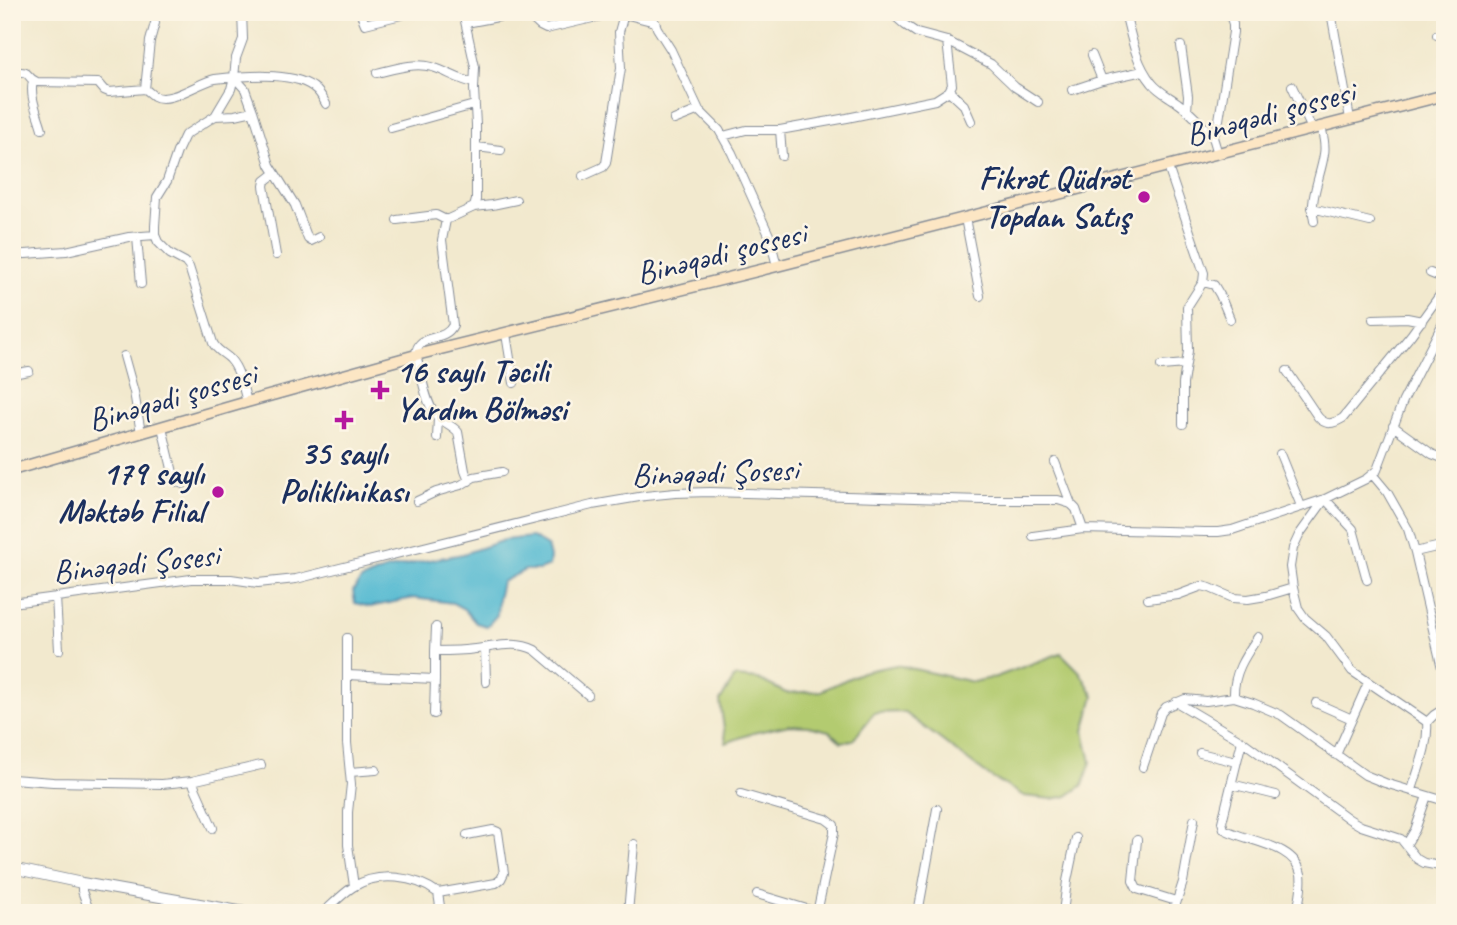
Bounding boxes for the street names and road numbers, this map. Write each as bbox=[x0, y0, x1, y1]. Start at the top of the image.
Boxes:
street label: Binəqədi şossesi bbox=[1181, 69, 1363, 156]
street label: Binəqədi şossesi bbox=[632, 211, 814, 294]
street label: Binəqədi şossesi bbox=[83, 352, 265, 441]
street label: Binəqədi Şosesi bbox=[631, 448, 803, 496]
street label: Binəqədi Şosesi bbox=[51, 533, 225, 593]

